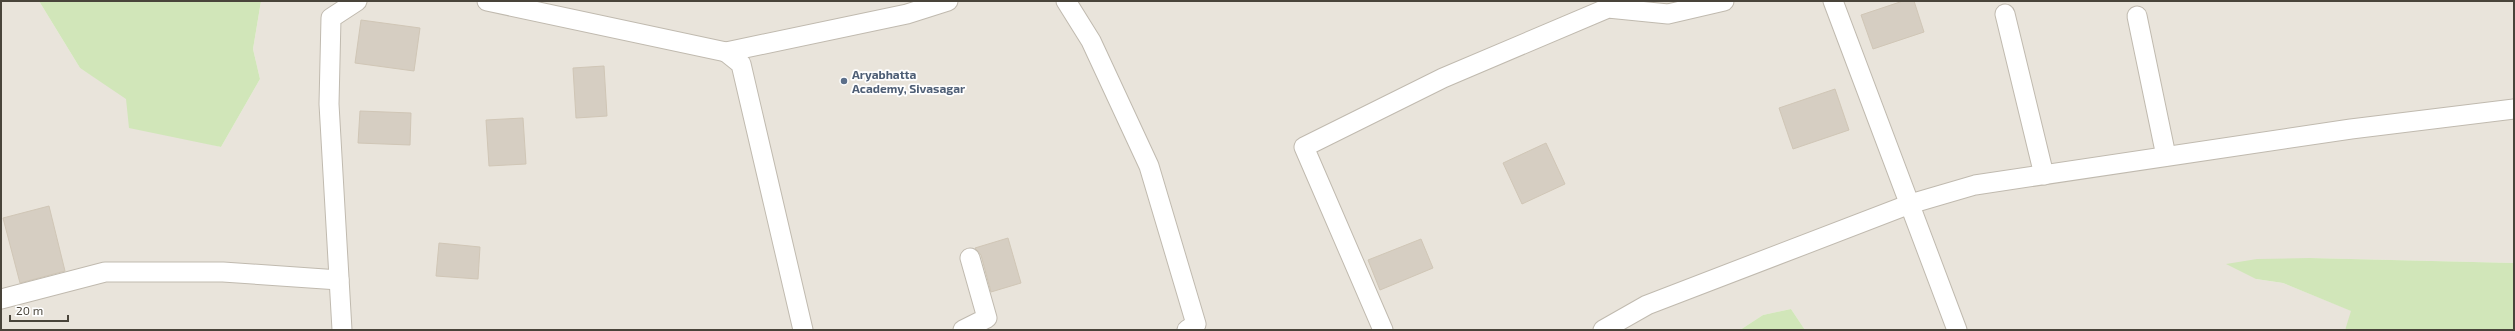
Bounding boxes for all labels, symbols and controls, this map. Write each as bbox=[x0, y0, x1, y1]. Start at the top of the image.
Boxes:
place label: Aryabhatta Academy, Sivasagar bbox=[852, 67, 965, 96]
marker: Aryabhatta Academy, Sivasagar bbox=[839, 76, 849, 86]
scale bar bbox=[10, 297, 68, 323]
text: 20 m bbox=[16, 303, 43, 317]

